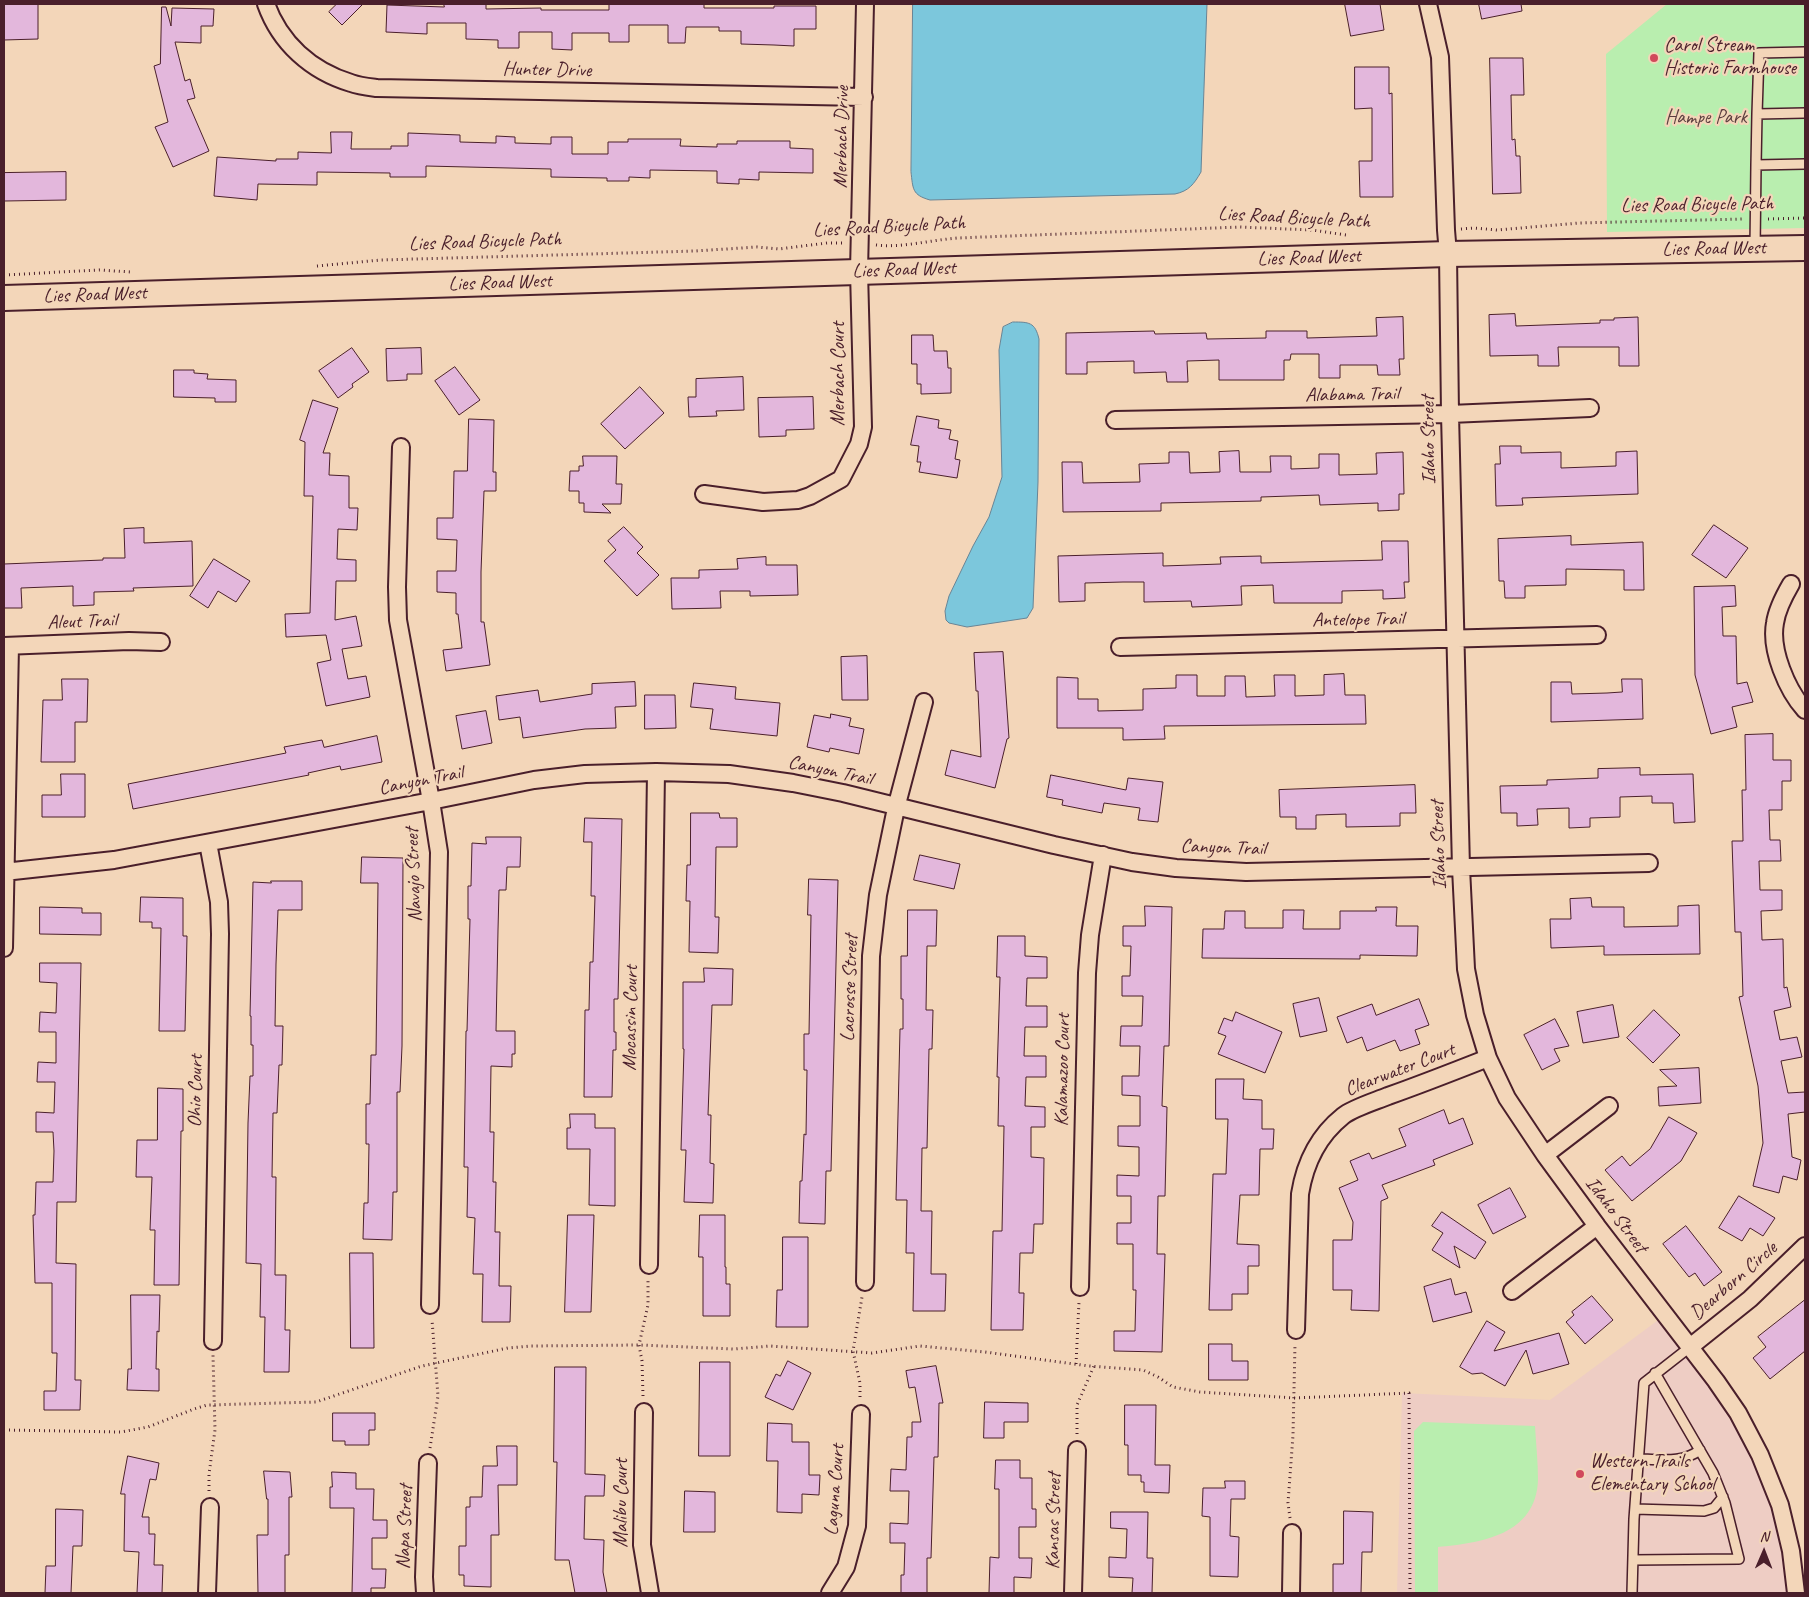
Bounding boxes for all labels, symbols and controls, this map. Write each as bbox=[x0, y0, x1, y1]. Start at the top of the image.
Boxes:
place label: Carol Stream Historic Farmhouse bbox=[1664, 34, 1796, 81]
marker: Carol Stream Historic Farmhouse bbox=[1648, 52, 1660, 64]
street label: Hunter Drive bbox=[502, 57, 592, 83]
street label: Merbach Drive bbox=[829, 86, 855, 188]
park label: Hampe Park bbox=[1665, 106, 1747, 130]
street label: Lies Road Bicycle Path bbox=[1621, 192, 1773, 218]
street label: Lies Road Bicycle Path bbox=[1217, 202, 1371, 234]
street label: Lies Road Bicycle Path bbox=[812, 211, 966, 243]
street label: Lies Road Bicycle Path bbox=[408, 227, 562, 257]
street label: Lies Road West bbox=[1662, 236, 1766, 262]
street label: Lies Road West bbox=[1257, 244, 1361, 272]
street label: Lies Road West bbox=[852, 256, 956, 284]
street label: Lies Road West bbox=[448, 269, 552, 297]
street label: Lies Road West bbox=[43, 281, 147, 309]
street label: Merbach Court bbox=[827, 322, 851, 426]
street label: Alabama Trail bbox=[1305, 382, 1399, 408]
street label: Idaho Street bbox=[1416, 395, 1442, 485]
street label: Antelope Trail bbox=[1312, 607, 1404, 633]
street label: Aleut Trail bbox=[47, 609, 117, 635]
street label: Canyon Trail bbox=[786, 750, 874, 792]
street label: Canyon Trail bbox=[377, 761, 465, 801]
street label: Idaho Street bbox=[1425, 800, 1453, 890]
street label: Navajo Street bbox=[400, 827, 428, 923]
street label: Canyon Trail bbox=[1180, 835, 1266, 861]
street label: Lacrosse Street bbox=[836, 934, 864, 1042]
street label: Mocassin Court bbox=[618, 965, 644, 1071]
street label: Kalamazoo Court bbox=[1050, 1013, 1076, 1127]
street label: Clearwater Court bbox=[1342, 1038, 1458, 1102]
street label: Ohio Court bbox=[183, 1054, 209, 1128]
street label: Idaho Street bbox=[1580, 1172, 1652, 1258]
street label: Dearborn Circle bbox=[1686, 1237, 1782, 1325]
street label: Laguna Court bbox=[820, 1444, 850, 1536]
place label: Western Trails Elementary School bbox=[1590, 1450, 1715, 1497]
street label: Malibu Court bbox=[610, 1459, 634, 1547]
marker: Western Trails Elementary School bbox=[1574, 1468, 1586, 1480]
street label: Kansas Street bbox=[1041, 1472, 1067, 1570]
street label: Napa Street bbox=[392, 1484, 418, 1570]
north arrow bbox=[1739, 1527, 1789, 1577]
text: N bbox=[1760, 1528, 1769, 1545]

